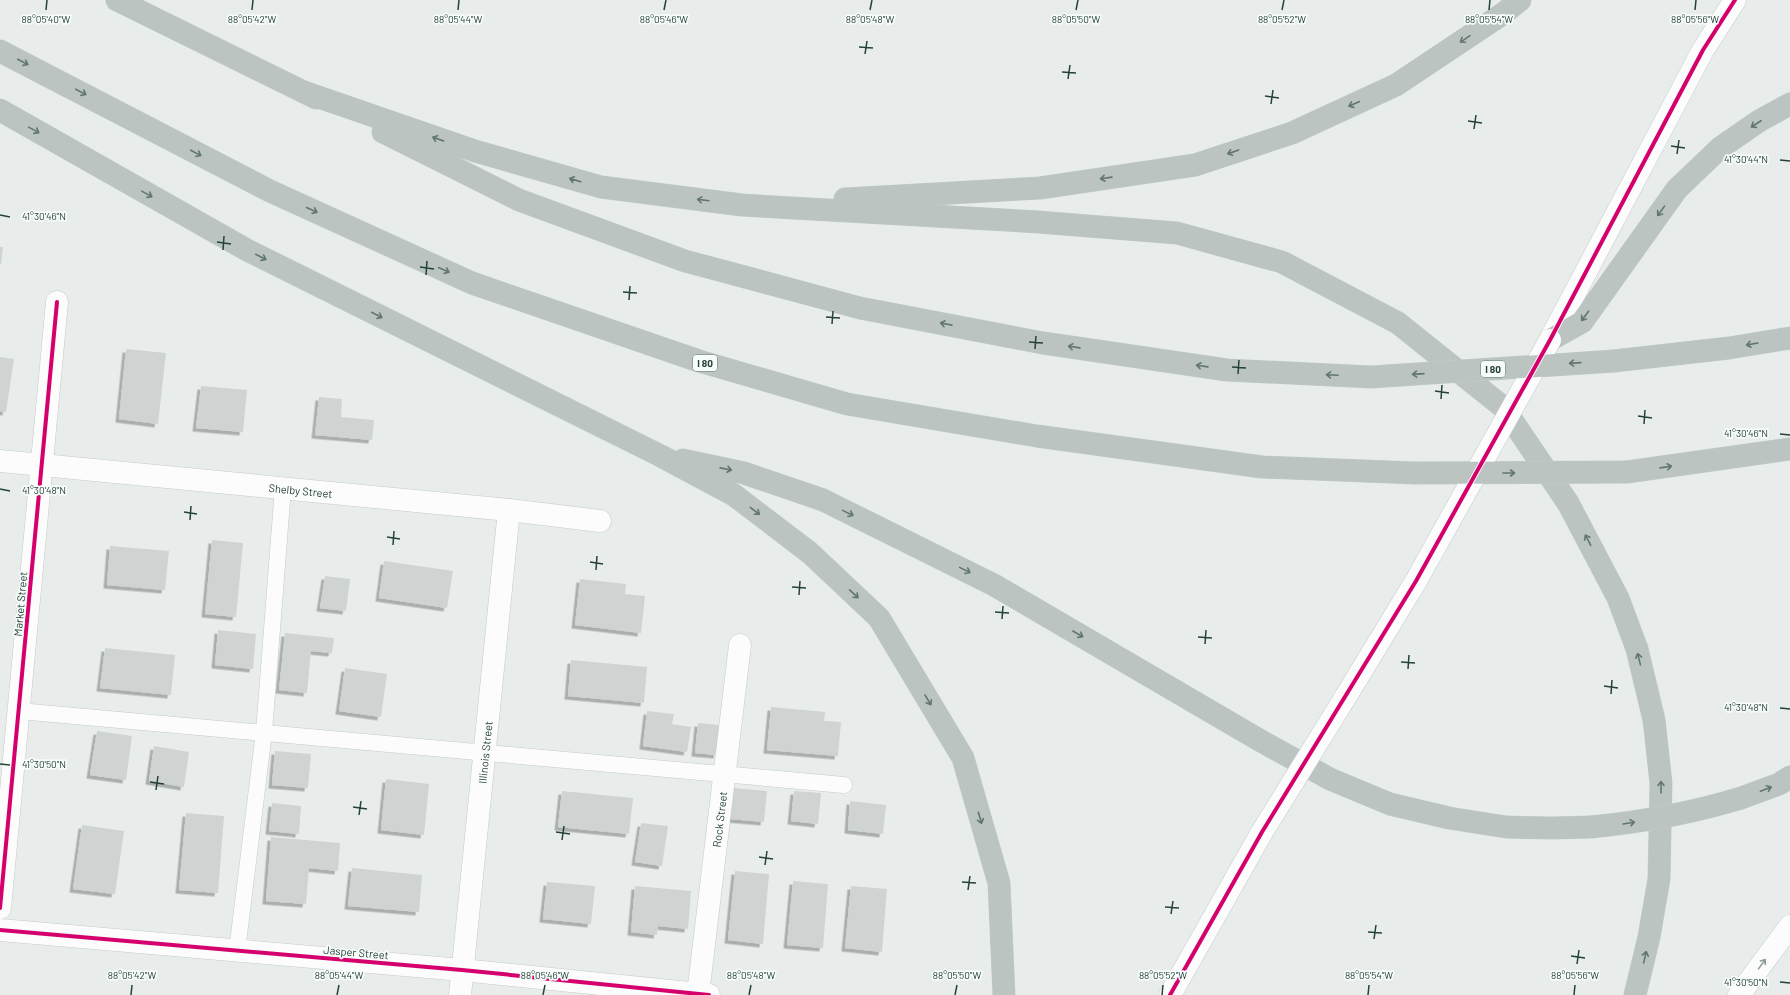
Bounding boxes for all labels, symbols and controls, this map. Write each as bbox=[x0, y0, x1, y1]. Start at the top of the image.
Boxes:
text: 88°05'40"W bbox=[22, 13, 71, 25]
text: 88°05'42"W bbox=[228, 13, 276, 25]
text: 88°05'44"W bbox=[434, 13, 482, 25]
text: 88°05'46"W bbox=[640, 13, 688, 25]
text: 88°05'48"W bbox=[846, 13, 894, 25]
text: 88°05'50"W bbox=[1052, 13, 1100, 25]
text: 88°05'52"W bbox=[1258, 13, 1306, 25]
text: 88°05'54"W bbox=[1465, 13, 1513, 25]
text: 88°05'56"W bbox=[1671, 13, 1719, 25]
one-way arrow bbox=[1460, 35, 1471, 43]
one-way arrow bbox=[17, 59, 29, 67]
one-way arrow bbox=[75, 89, 87, 96]
one-way arrow bbox=[1348, 101, 1360, 109]
one-way arrow bbox=[1750, 120, 1762, 128]
one-way arrow bbox=[28, 126, 40, 134]
one-way arrow bbox=[433, 134, 445, 142]
one-way arrow bbox=[190, 149, 202, 157]
one-way arrow bbox=[1228, 149, 1240, 157]
text: 41°30'44"N bbox=[1724, 153, 1768, 165]
one-way arrow bbox=[1100, 174, 1113, 182]
one-way arrow bbox=[568, 176, 581, 183]
one-way arrow bbox=[141, 190, 153, 198]
one-way arrow bbox=[697, 196, 710, 204]
one-way arrow bbox=[1657, 205, 1665, 216]
one-way arrow bbox=[306, 207, 318, 215]
text: 41°30'46"N bbox=[22, 210, 66, 222]
one-way arrow bbox=[255, 254, 267, 261]
one-way arrow bbox=[437, 267, 449, 274]
one-way arrow bbox=[1581, 311, 1590, 322]
one-way arrow bbox=[371, 312, 383, 320]
one-way arrow bbox=[940, 320, 953, 328]
one-way arrow bbox=[1745, 341, 1758, 349]
one-way arrow bbox=[1068, 343, 1081, 351]
road number: I 80 bbox=[693, 355, 717, 371]
one-way arrow bbox=[1569, 360, 1582, 367]
road number: I 80 bbox=[1481, 361, 1505, 377]
one-way arrow bbox=[1196, 362, 1209, 370]
one-way arrow bbox=[1412, 371, 1425, 378]
one-way arrow bbox=[1326, 372, 1339, 379]
text: 41°30'46"N bbox=[1724, 427, 1768, 439]
one-way arrow bbox=[1659, 463, 1672, 471]
one-way arrow bbox=[720, 465, 733, 473]
one-way arrow bbox=[1502, 469, 1515, 476]
street label: Shelby Street bbox=[268, 480, 333, 499]
text: 41°30'48"N bbox=[22, 484, 66, 496]
one-way arrow bbox=[749, 506, 760, 515]
one-way arrow bbox=[842, 510, 854, 517]
one-way arrow bbox=[1583, 534, 1591, 546]
one-way arrow bbox=[959, 567, 971, 574]
street label: Market Street bbox=[11, 571, 29, 637]
one-way arrow bbox=[849, 590, 859, 599]
one-way arrow bbox=[1072, 631, 1084, 639]
one-way arrow bbox=[1635, 653, 1643, 666]
one-way arrow bbox=[924, 694, 932, 706]
text: 41°30'48"N bbox=[1724, 701, 1768, 713]
street label: Illinois Street bbox=[475, 720, 494, 784]
text: 41°30'50"N bbox=[22, 758, 66, 770]
one-way arrow bbox=[1657, 781, 1665, 794]
one-way arrow bbox=[1760, 784, 1772, 792]
street label: Rock Street bbox=[709, 791, 729, 848]
one-way arrow bbox=[977, 811, 984, 824]
one-way arrow bbox=[1623, 819, 1636, 827]
street label: Jasper Street bbox=[323, 943, 389, 961]
one-way arrow bbox=[1641, 951, 1649, 964]
one-way arrow bbox=[1758, 958, 1766, 969]
text: 88°05'42"W bbox=[108, 969, 156, 981]
text: 88°05'44"W bbox=[315, 969, 363, 981]
text: 88°05'46"W bbox=[521, 969, 569, 981]
text: 88°05'48"W bbox=[727, 969, 775, 981]
text: 88°05'50"W bbox=[933, 969, 981, 981]
text: 88°05'52"W bbox=[1139, 969, 1187, 981]
text: 88°05'54"W bbox=[1345, 969, 1393, 981]
text: 88°05'56"W bbox=[1551, 969, 1599, 981]
text: 41°30'50"N bbox=[1724, 976, 1768, 988]

